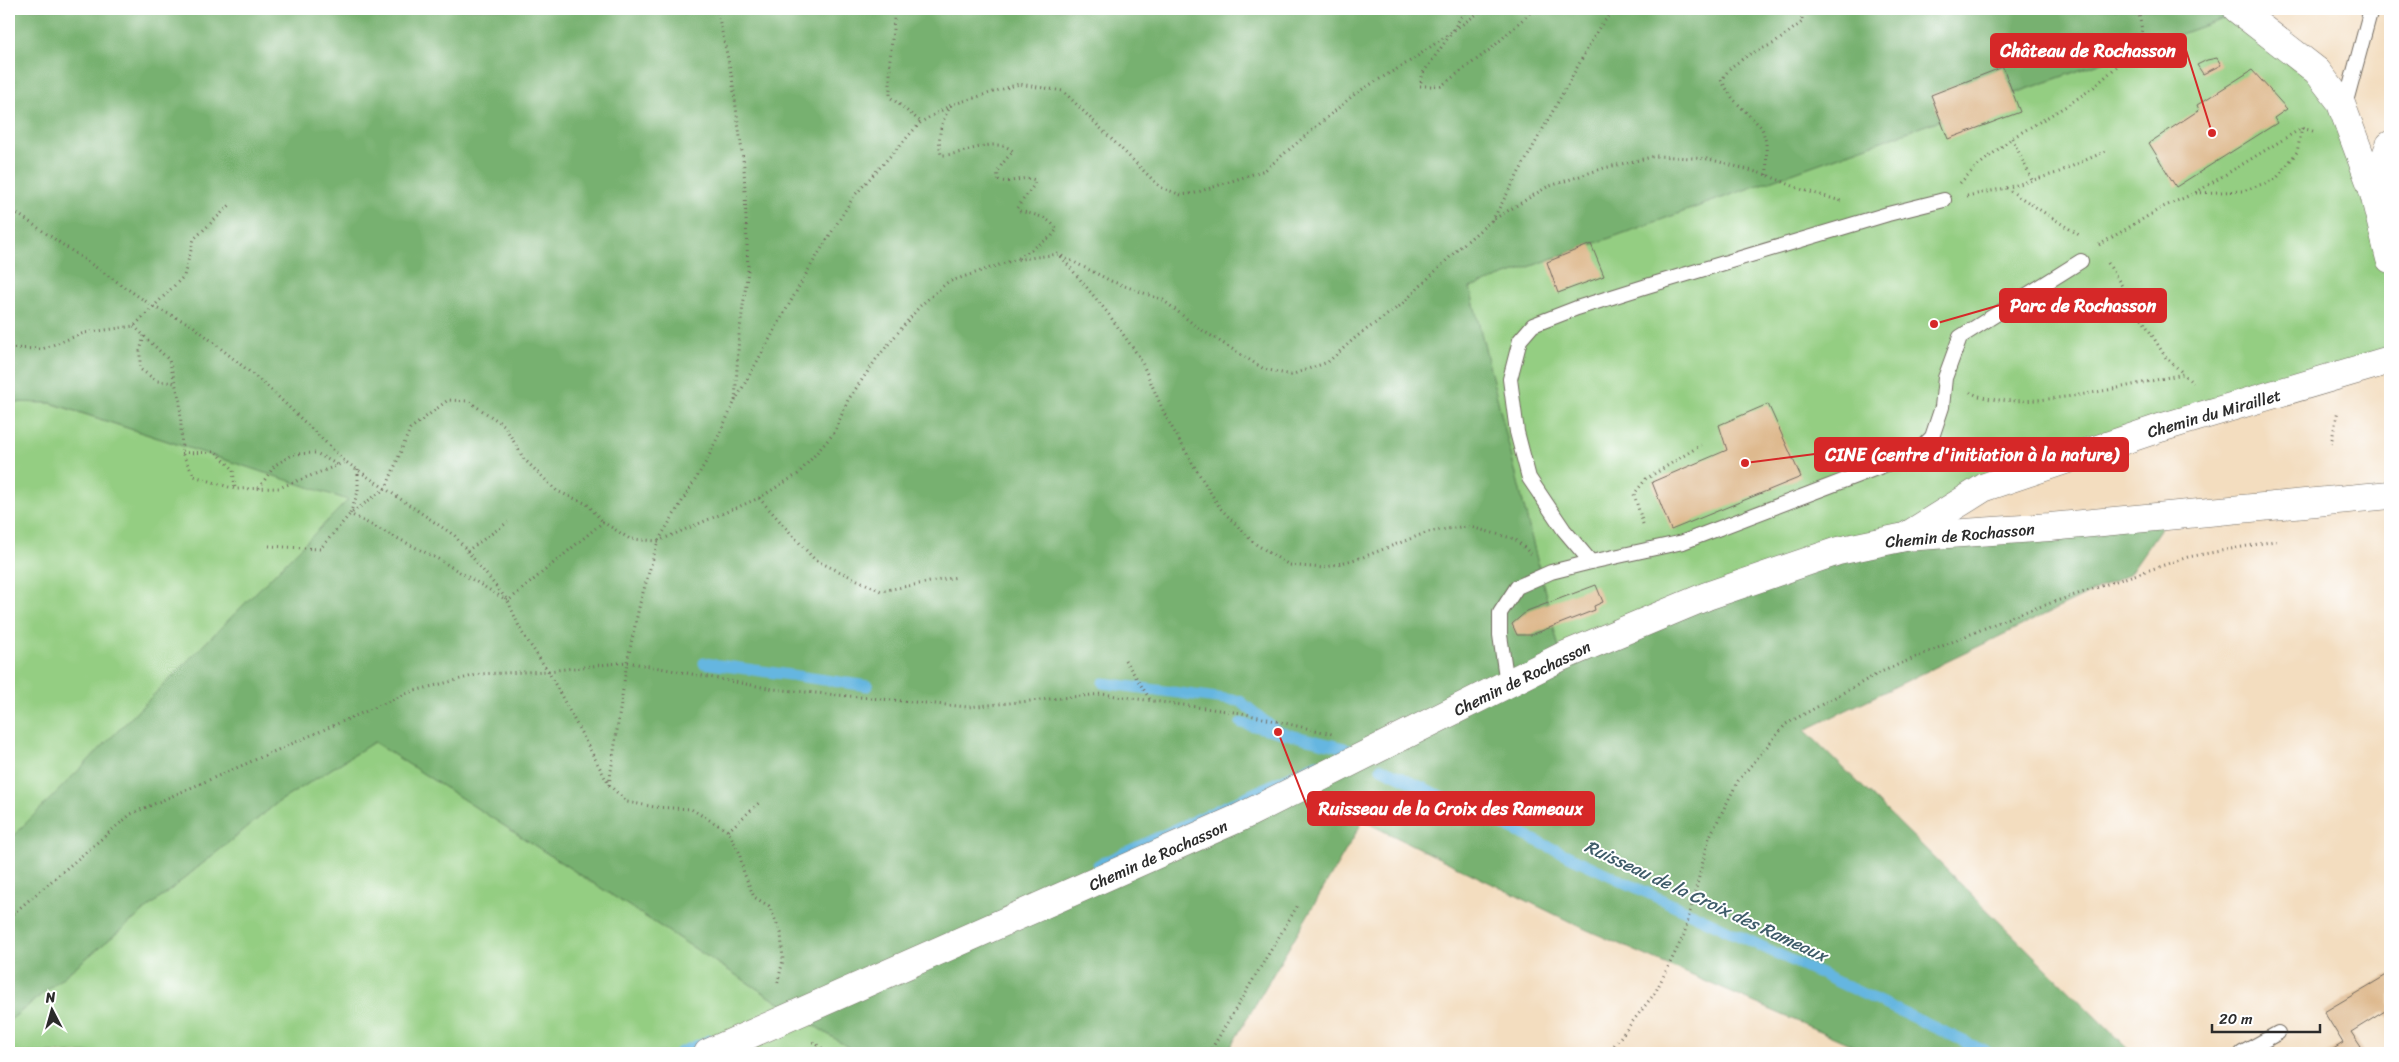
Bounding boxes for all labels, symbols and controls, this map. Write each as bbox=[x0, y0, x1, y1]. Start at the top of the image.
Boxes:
callout: Château de Rochasson bbox=[1991, 34, 2186, 67]
text: Château de Rochasson bbox=[1999, 35, 2176, 67]
callout: Parc de Rochasson bbox=[2000, 289, 2166, 322]
text: Parc de Rochasson bbox=[2010, 290, 2156, 322]
street label: Chemin du Miraillet bbox=[2144, 381, 2285, 446]
callout: CINE (centre d'initiation à la nature) bbox=[1815, 438, 2128, 471]
text: CINE (centre d'initiation à la nature) bbox=[1824, 439, 2120, 471]
street label: Chemin de Rochasson bbox=[1884, 514, 2036, 556]
street label: Chemin de Rochasson bbox=[1448, 632, 1596, 724]
callout: Ruisseau de la Croix des Rameaux bbox=[1308, 792, 1594, 825]
text: Ruisseau de la Croix des Rameaux bbox=[1318, 793, 1584, 825]
street label: Chemin de Rochasson bbox=[1084, 812, 1233, 899]
water label: Ruisseau de la Croix des Rameaux bbox=[1579, 831, 1835, 973]
north arrow bbox=[28, 984, 78, 1034]
text: N bbox=[44, 985, 57, 1011]
scale bar bbox=[2212, 1002, 2319, 1034]
text: 20 m bbox=[2219, 1006, 2253, 1032]

